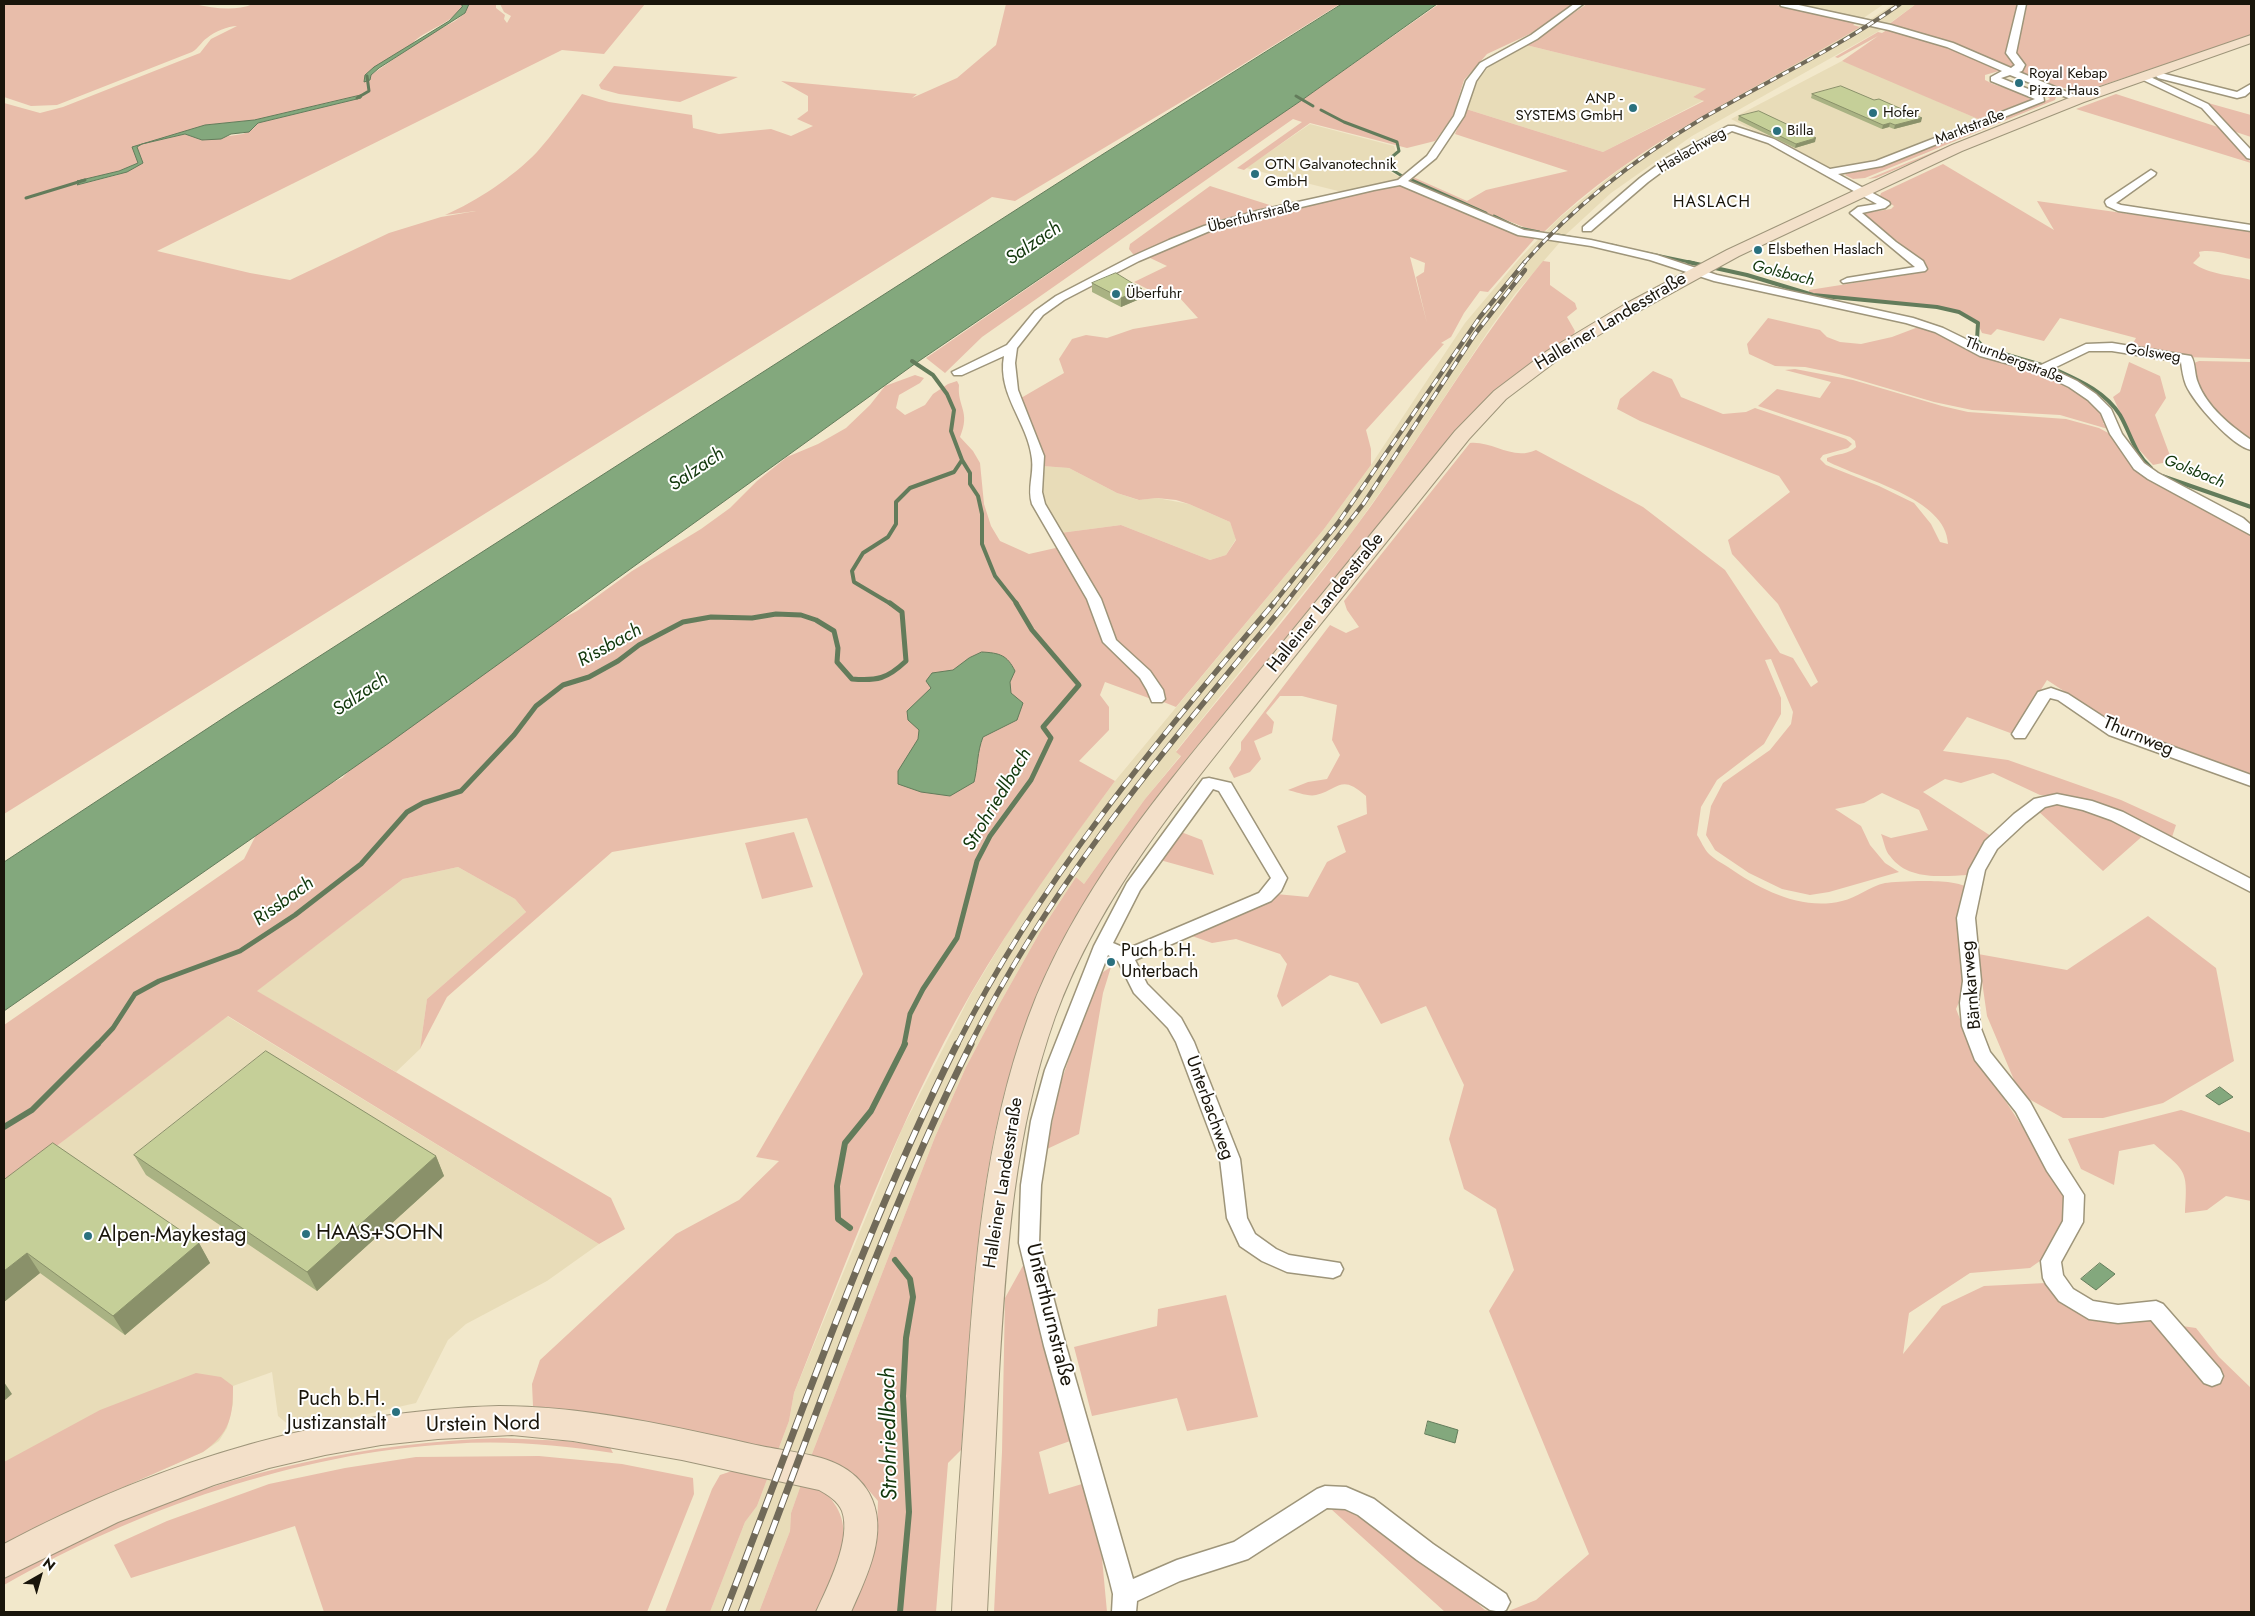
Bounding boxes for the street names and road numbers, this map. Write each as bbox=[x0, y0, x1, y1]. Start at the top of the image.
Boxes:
street label: Marktstraße bbox=[1933, 107, 2007, 149]
street label: Haslachweg bbox=[1655, 124, 1729, 178]
street label: Überfuhrstraße bbox=[1206, 197, 1302, 237]
street label: Halleiner Landesstraße bbox=[1531, 268, 1691, 376]
street label: Thurnbergstraße bbox=[1962, 334, 2066, 388]
street label: Golsweg bbox=[2124, 341, 2182, 367]
street label: Halleiner Landesstraße bbox=[1263, 529, 1389, 677]
street label: Thurnweg bbox=[2100, 713, 2176, 761]
street label: Bärnkarweg bbox=[1957, 940, 1987, 1030]
street label: Unterbachweg bbox=[1180, 1053, 1238, 1163]
street label: Halleiner Landesstraße bbox=[980, 1096, 1028, 1270]
street label: Unterthurnstraße bbox=[1019, 1241, 1079, 1389]
street label: Urstein Nord bbox=[426, 1411, 540, 1439]

